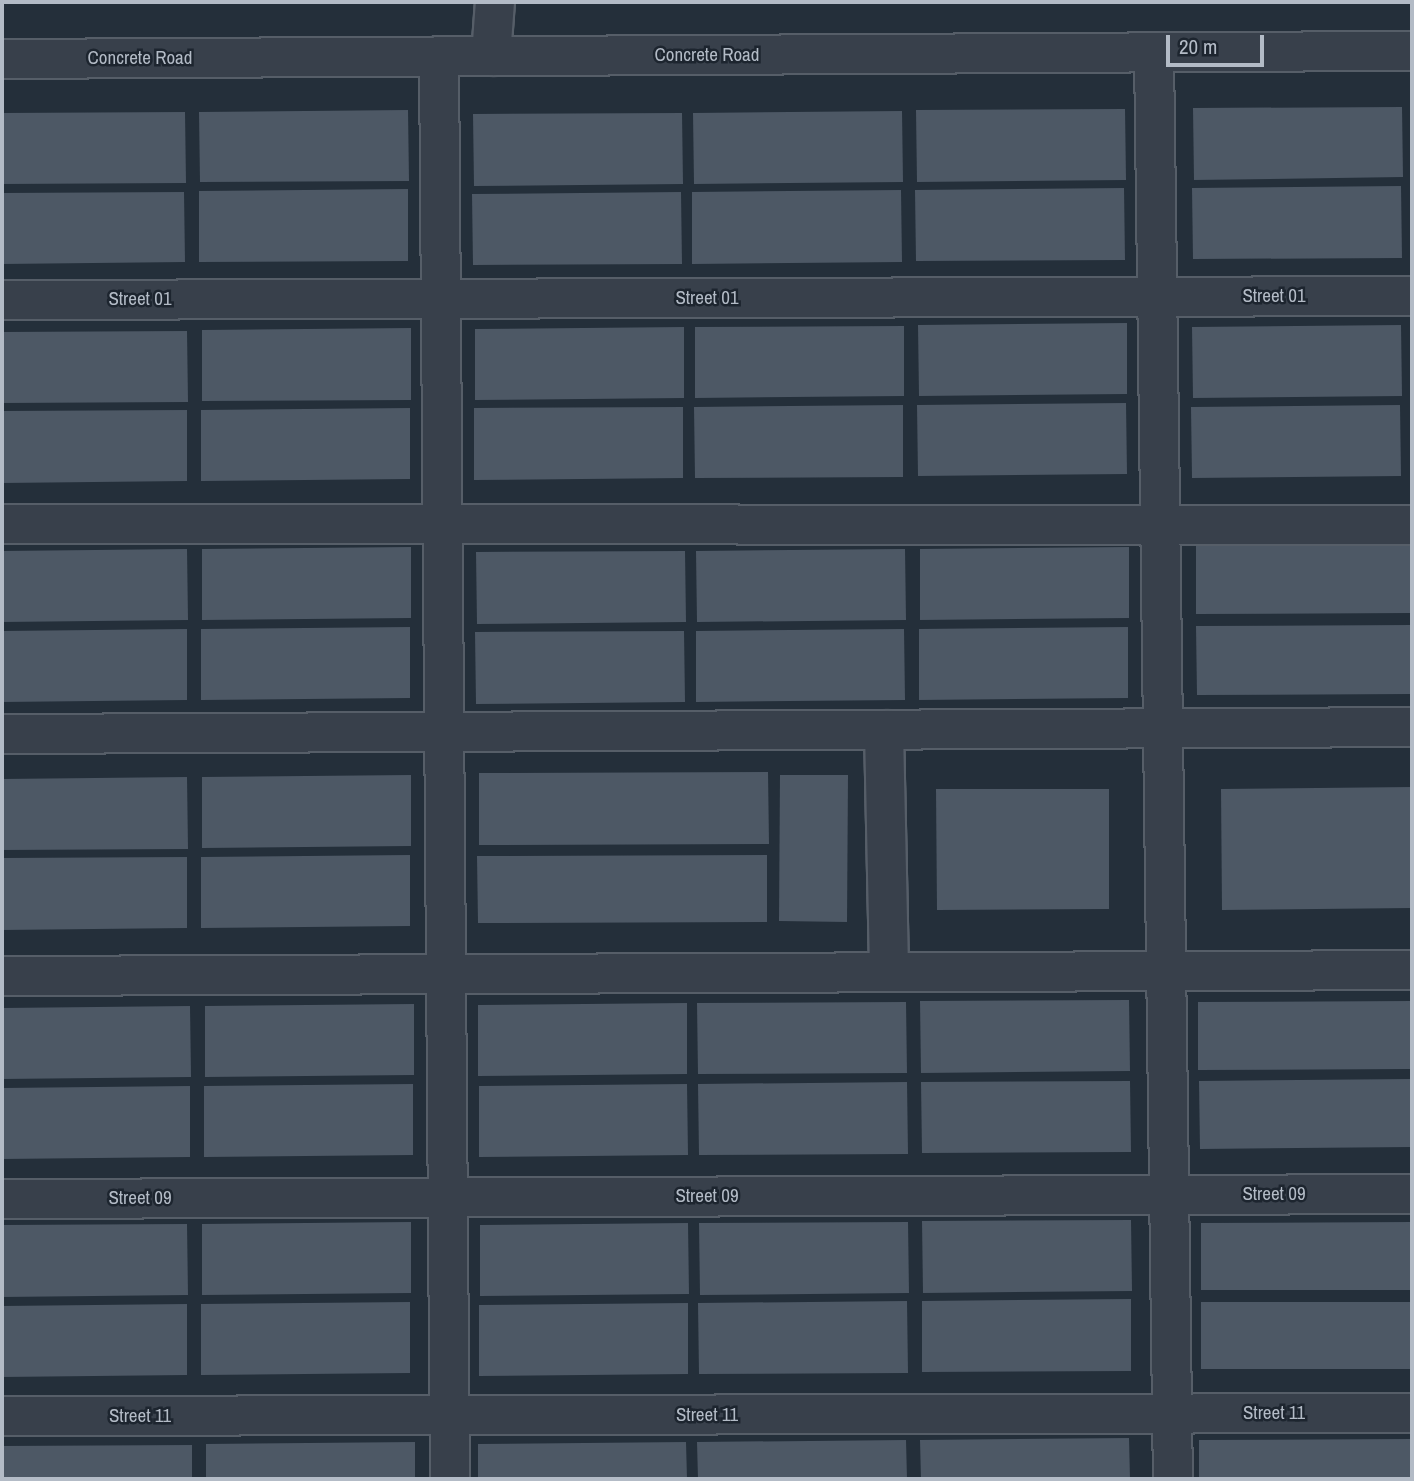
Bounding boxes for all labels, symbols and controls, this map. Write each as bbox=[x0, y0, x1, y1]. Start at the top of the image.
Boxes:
scale bar bbox=[1169, 21, 1267, 65]
text: 20 m bbox=[1179, 32, 1217, 61]
street label: Concrete Road bbox=[655, 44, 759, 66]
street label: Concrete Road bbox=[88, 47, 192, 69]
street label: Street 01 bbox=[1242, 285, 1306, 307]
street label: Street 01 bbox=[675, 287, 739, 309]
street label: Street 01 bbox=[108, 288, 172, 310]
street label: Street 09 bbox=[1242, 1183, 1306, 1205]
street label: Street 09 bbox=[675, 1185, 739, 1207]
street label: Street 09 bbox=[108, 1187, 172, 1209]
street label: Street 11 bbox=[1243, 1402, 1305, 1424]
street label: Street 11 bbox=[676, 1404, 738, 1426]
street label: Street 11 bbox=[109, 1405, 171, 1427]

